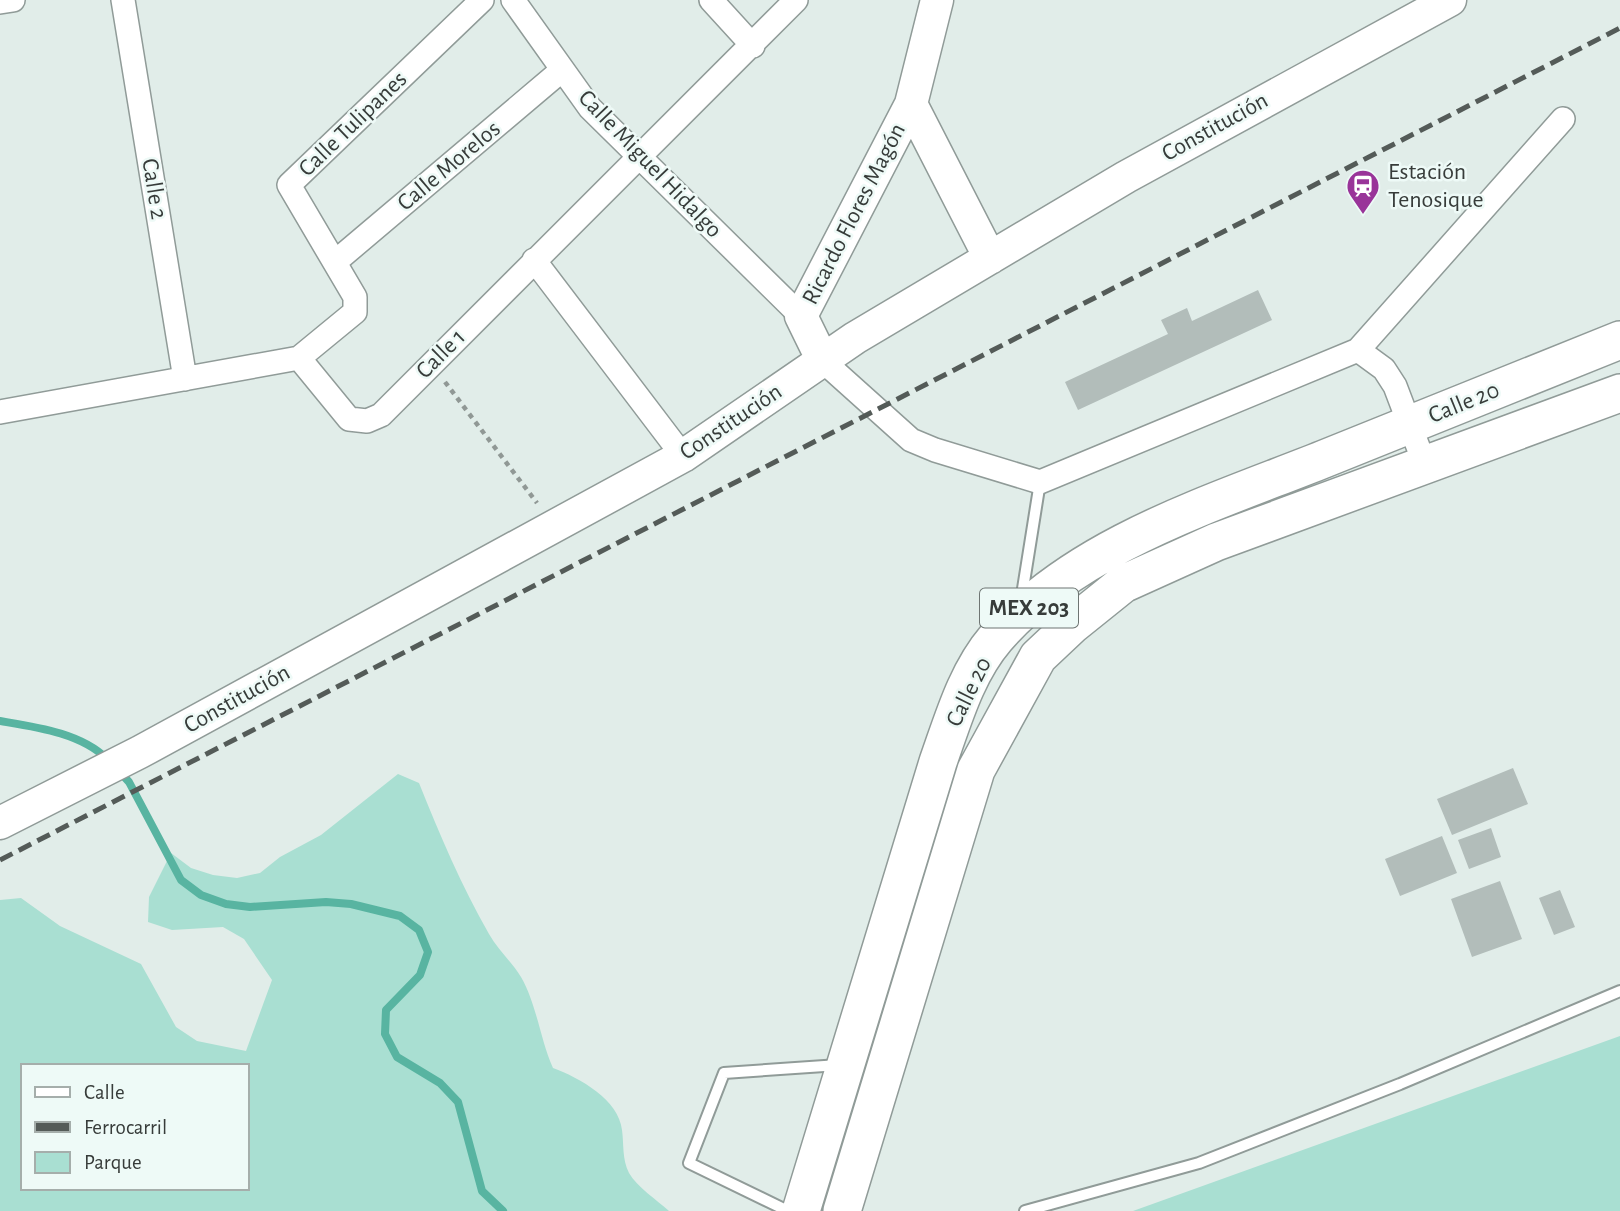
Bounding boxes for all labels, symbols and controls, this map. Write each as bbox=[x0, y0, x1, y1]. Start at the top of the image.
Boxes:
street label: Calle Tulipanes bbox=[294, 67, 412, 181]
street label: Calle Miguel Hidalgo bbox=[574, 85, 726, 243]
street label: Constitución bbox=[1158, 88, 1272, 166]
street label: Calle Morelos bbox=[393, 116, 505, 216]
street label: Ricardo Flores Magón bbox=[798, 120, 910, 308]
street label: Calle 2 bbox=[137, 157, 171, 221]
place label: Estación Tenosique bbox=[1388, 160, 1484, 212]
station icon: Estación Tenosique bbox=[1344, 167, 1382, 216]
street label: Calle 1 bbox=[412, 325, 470, 383]
street label: Calle 20 bbox=[1425, 378, 1503, 428]
street label: Constitución bbox=[676, 379, 786, 465]
road number: MEX 203 bbox=[980, 588, 1078, 628]
street label: Calle 20 bbox=[942, 653, 996, 731]
street label: Constitución bbox=[180, 660, 294, 738]
legend bbox=[21, 1064, 248, 1190]
text: Calle bbox=[84, 1082, 125, 1103]
text: Ferrocarril bbox=[84, 1117, 167, 1138]
text: Parque bbox=[84, 1152, 142, 1173]

